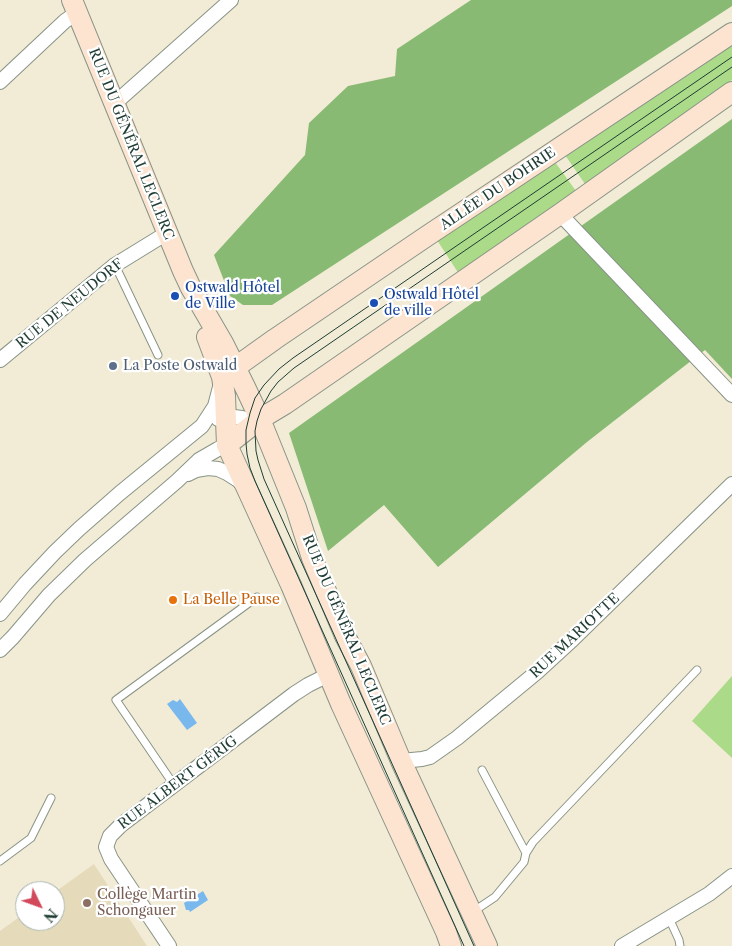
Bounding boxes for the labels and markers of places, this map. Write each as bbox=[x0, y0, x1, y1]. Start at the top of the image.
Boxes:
place label: Ostwald Hôtel de Ville bbox=[185, 280, 280, 312]
place label: Ostwald Hôtel de ville bbox=[384, 287, 479, 320]
marker: Ostwald Hôtel de Ville bbox=[169, 290, 181, 302]
marker: Ostwald Hôtel de ville bbox=[368, 297, 380, 309]
place label: La Poste Ostwald bbox=[123, 358, 237, 374]
marker: La Poste Ostwald bbox=[107, 360, 119, 372]
place label: La Belle Pause bbox=[183, 592, 280, 608]
marker: La Belle Pause bbox=[167, 594, 179, 606]
place label: Collège Martin Schongauer bbox=[97, 887, 197, 920]
marker: Collège Martin Schongauer bbox=[81, 897, 93, 909]

